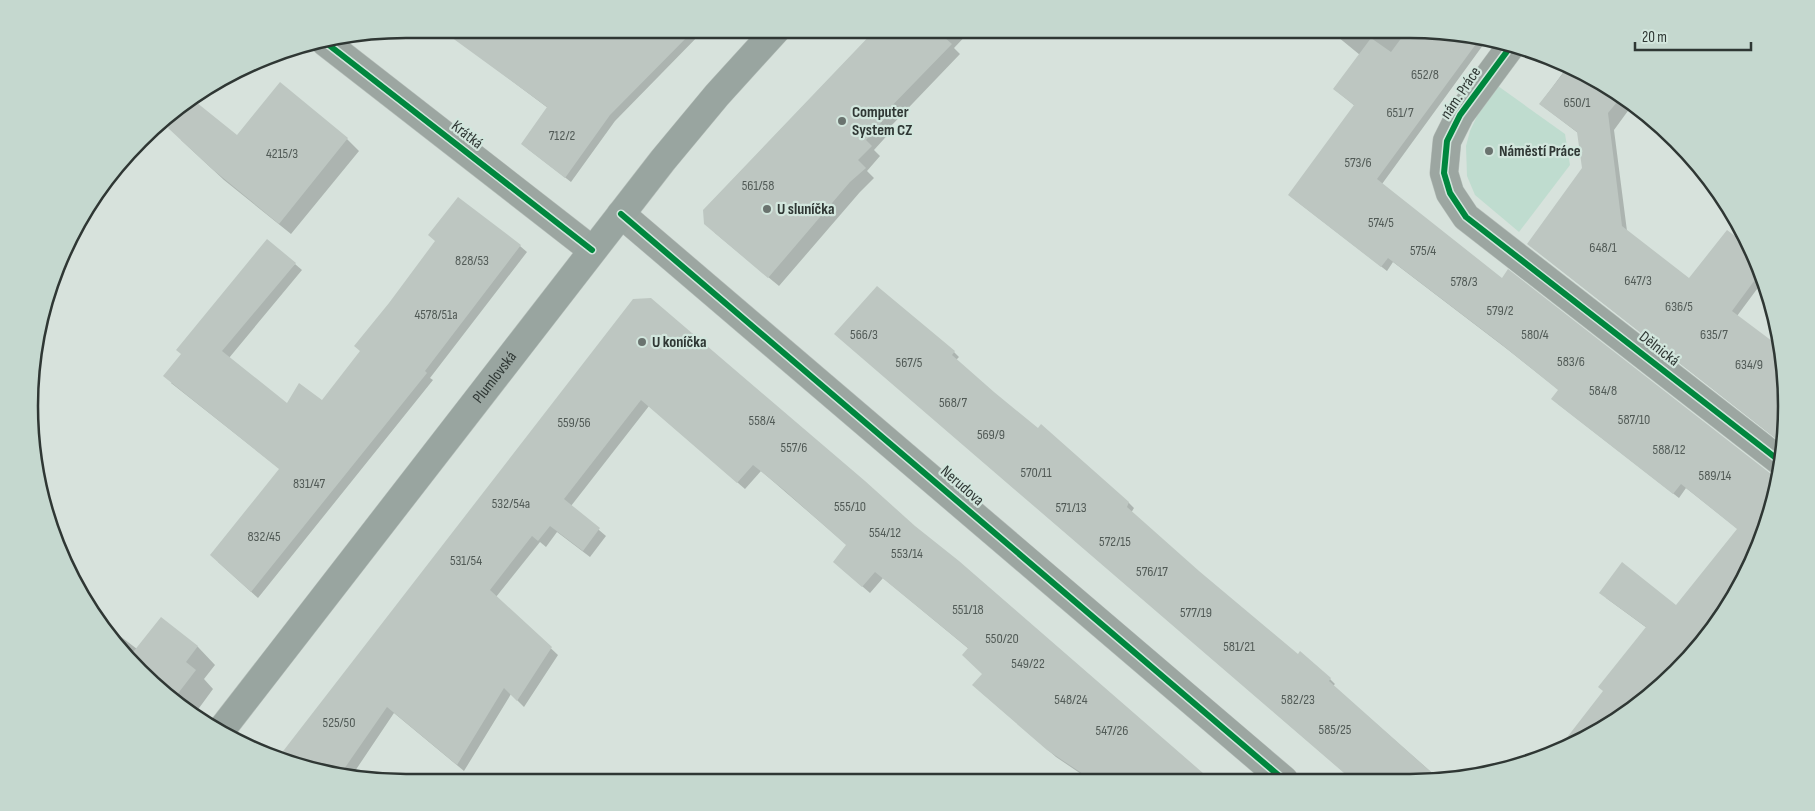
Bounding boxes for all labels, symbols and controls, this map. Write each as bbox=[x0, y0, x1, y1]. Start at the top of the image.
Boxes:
scale bar bbox=[1635, 20, 1751, 52]
text: 20 m bbox=[1642, 28, 1667, 47]
street label: nám. Práce bbox=[1437, 63, 1485, 123]
house number: 652/8 bbox=[1411, 66, 1439, 83]
house number: 650/1 bbox=[1564, 94, 1591, 111]
place label: Computer System CZ bbox=[852, 103, 912, 140]
house number: 651/7 bbox=[1386, 104, 1414, 121]
marker: Computer System CZ bbox=[836, 115, 848, 127]
street label: Krátká bbox=[447, 117, 487, 153]
house number: 712/2 bbox=[549, 127, 576, 144]
place label: Náměstí Práce bbox=[1499, 142, 1581, 161]
house number: 4215/3 bbox=[266, 145, 298, 162]
marker: Náměstí Práce bbox=[1483, 145, 1495, 157]
house number: 573/6 bbox=[1344, 154, 1372, 171]
house number: 561/58 bbox=[742, 177, 774, 194]
place label: U sluníčka bbox=[777, 200, 835, 219]
marker: U sluníčka bbox=[761, 203, 773, 215]
house number: 574/5 bbox=[1368, 214, 1394, 231]
house number: 648/1 bbox=[1589, 239, 1617, 256]
house number: 575/4 bbox=[1410, 242, 1436, 259]
house number: 828/53 bbox=[455, 252, 489, 269]
house number: 647/3 bbox=[1624, 272, 1652, 289]
house number: 578/3 bbox=[1450, 273, 1478, 290]
house number: 636/5 bbox=[1665, 298, 1693, 315]
house number: 579/2 bbox=[1486, 302, 1514, 319]
house number: 4578/51a bbox=[414, 306, 458, 323]
house number: 566/3 bbox=[850, 326, 878, 343]
house number: 580/4 bbox=[1521, 326, 1549, 343]
house number: 635/7 bbox=[1700, 326, 1728, 343]
street label: Dělnická bbox=[1635, 327, 1683, 371]
place label: U koníčka bbox=[652, 333, 707, 352]
marker: U koníčka bbox=[636, 336, 648, 348]
street label: Plumlovská bbox=[469, 348, 521, 407]
house number: 583/6 bbox=[1557, 353, 1585, 370]
house number: 567/5 bbox=[896, 354, 923, 371]
house number: 634/9 bbox=[1735, 356, 1763, 373]
house number: 584/8 bbox=[1589, 382, 1617, 399]
house number: 568/7 bbox=[939, 394, 967, 411]
house number: 587/10 bbox=[1618, 411, 1650, 428]
house number: 558/4 bbox=[749, 412, 776, 429]
house number: 559/56 bbox=[557, 414, 591, 431]
house number: 569/9 bbox=[977, 426, 1005, 443]
house number: 557/6 bbox=[781, 439, 807, 456]
house number: 588/12 bbox=[1653, 441, 1686, 458]
street label: Nerudova bbox=[936, 462, 988, 510]
house number: 570/11 bbox=[1020, 464, 1052, 481]
house number: 589/14 bbox=[1699, 467, 1732, 484]
house number: 831/47 bbox=[293, 475, 325, 492]
house number: 532/54a bbox=[492, 495, 530, 512]
house number: 555/10 bbox=[834, 498, 866, 515]
house number: 571/13 bbox=[1055, 499, 1087, 516]
house number: 554/12 bbox=[869, 524, 901, 541]
house number: 832/45 bbox=[247, 528, 281, 545]
house number: 572/15 bbox=[1099, 533, 1131, 550]
house number: 553/14 bbox=[891, 545, 923, 562]
house number: 531/54 bbox=[450, 552, 482, 569]
house number: 576/17 bbox=[1136, 563, 1168, 580]
house number: 551/18 bbox=[952, 601, 984, 618]
house number: 577/19 bbox=[1180, 604, 1212, 621]
house number: 550/20 bbox=[985, 630, 1019, 647]
house number: 581/21 bbox=[1223, 638, 1255, 655]
house number: 549/22 bbox=[1011, 655, 1045, 672]
house number: 548/24 bbox=[1054, 691, 1088, 708]
house number: 582/23 bbox=[1281, 691, 1315, 708]
house number: 525/50 bbox=[323, 714, 355, 731]
house number: 585/25 bbox=[1319, 721, 1352, 738]
house number: 547/26 bbox=[1096, 722, 1128, 739]

